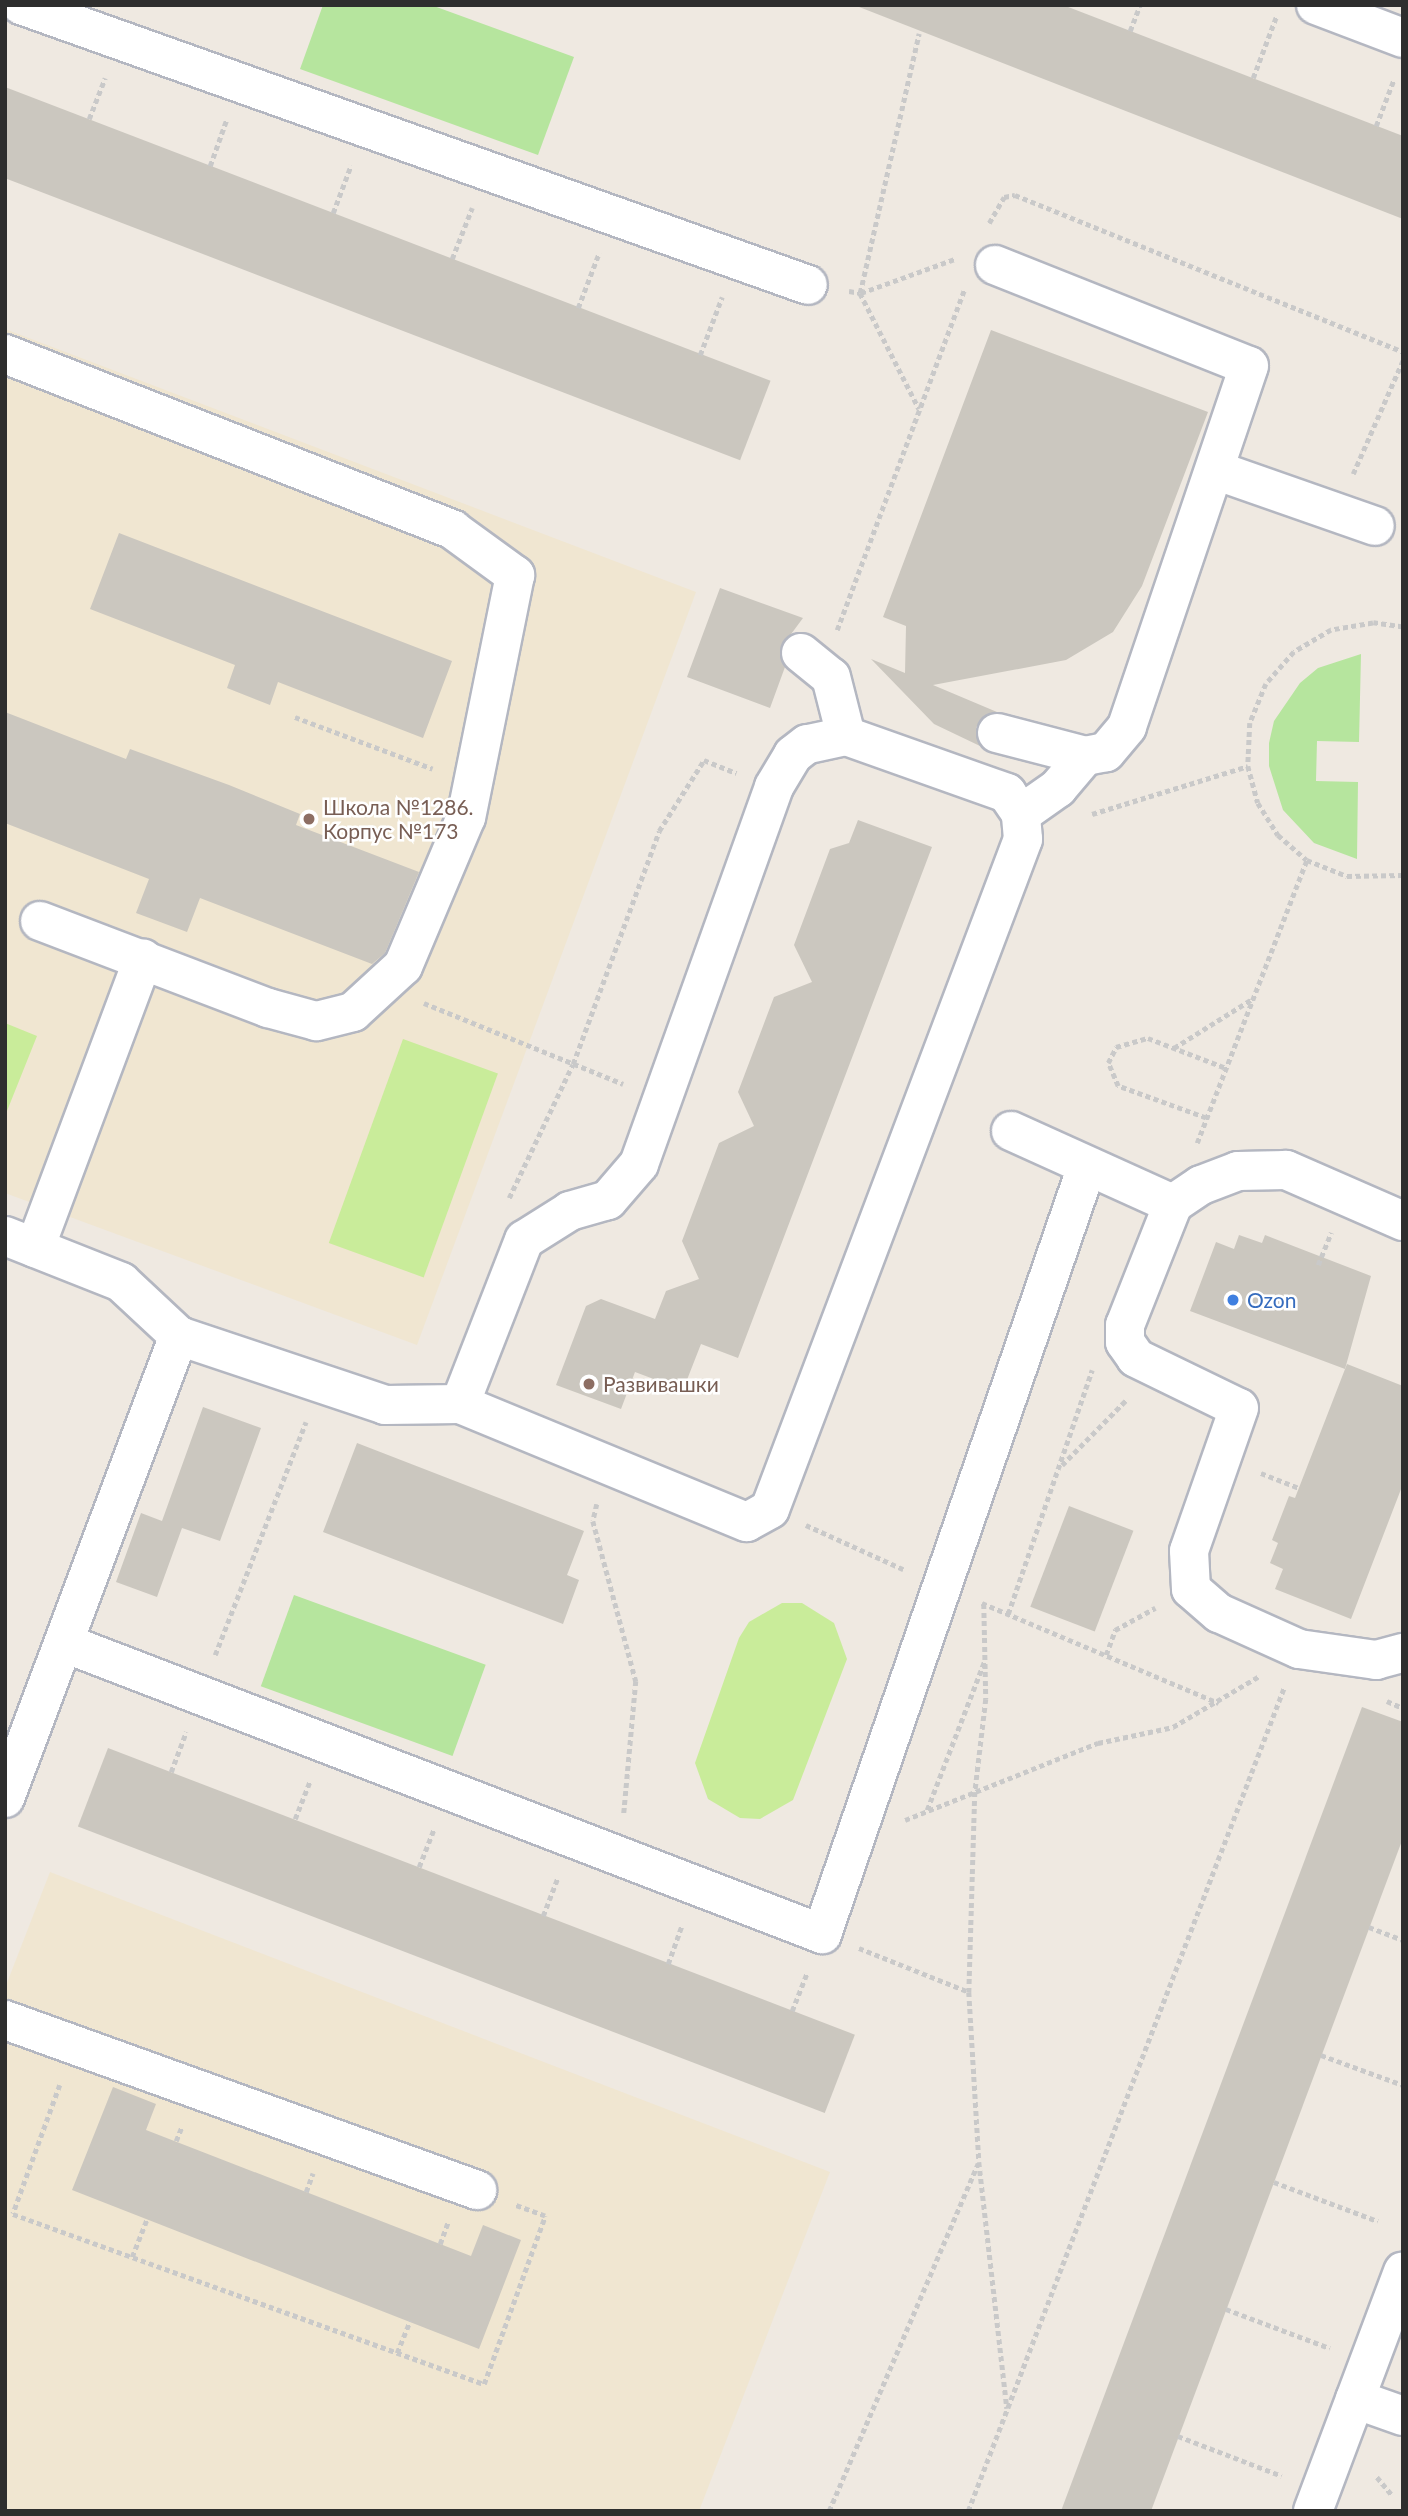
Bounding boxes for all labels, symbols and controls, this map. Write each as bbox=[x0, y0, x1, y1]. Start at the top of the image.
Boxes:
place label: Школа №1286. Корпус №173 bbox=[323, 794, 474, 844]
marker: Школа №1286. Корпус №173 bbox=[301, 811, 317, 827]
place label: Ozon bbox=[1247, 1287, 1296, 1313]
marker: Ozon bbox=[1225, 1292, 1241, 1308]
place label: Развивашки bbox=[603, 1371, 719, 1397]
marker: Развивашки bbox=[581, 1376, 597, 1392]

